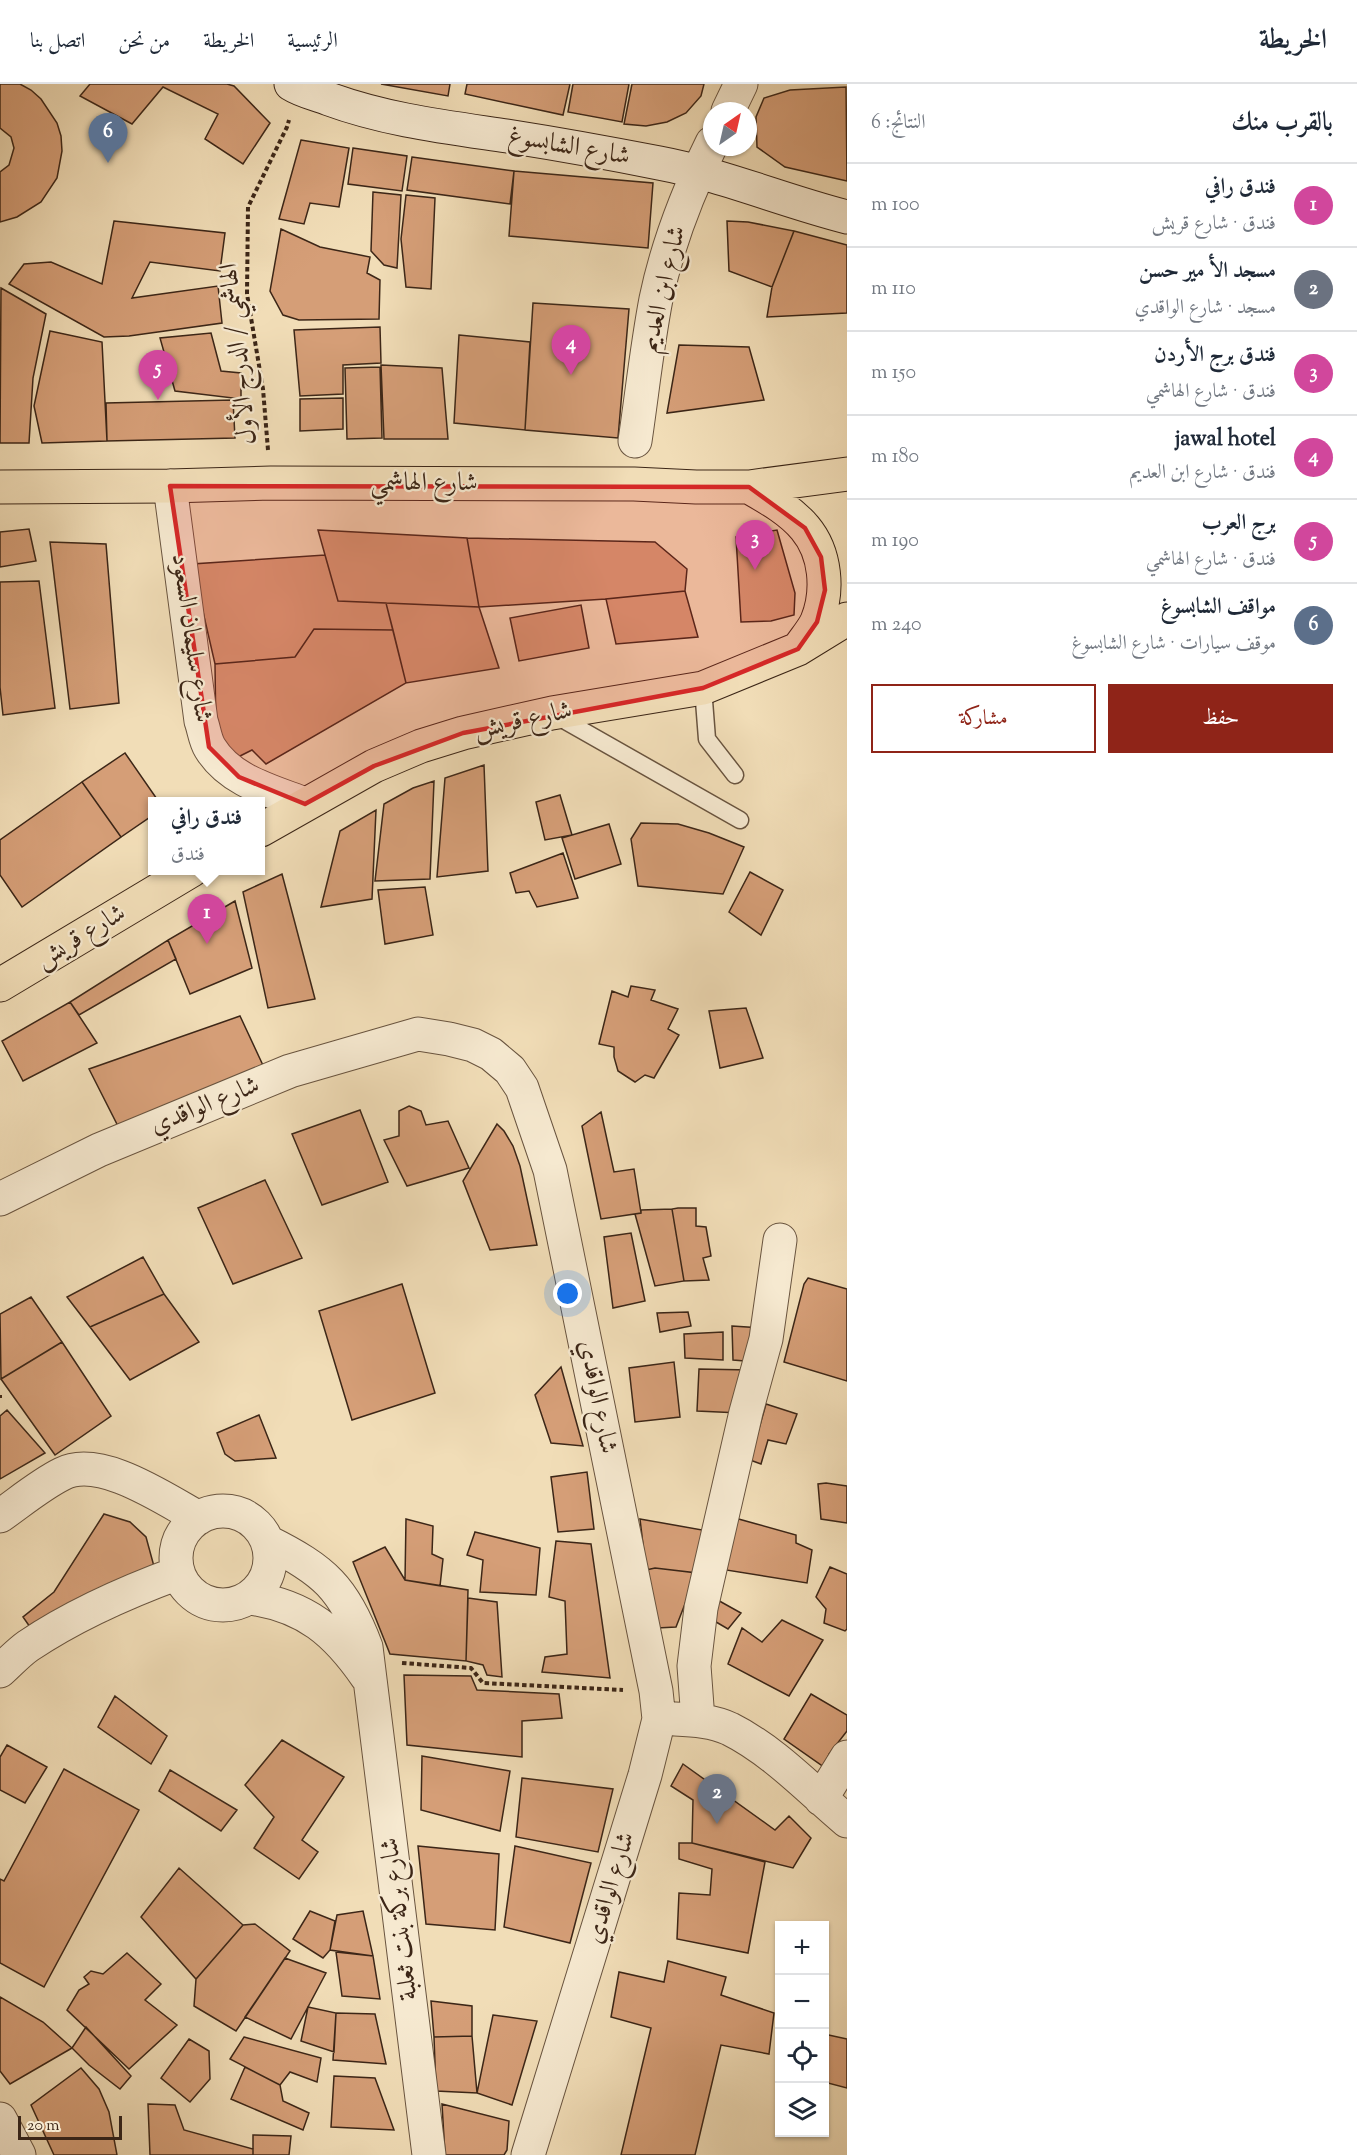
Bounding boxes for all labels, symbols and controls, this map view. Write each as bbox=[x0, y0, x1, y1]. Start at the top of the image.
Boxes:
text: الخريطة bbox=[1259, 21, 1327, 61]
text: اتصل بنا bbox=[30, 27, 85, 57]
text: من نحن bbox=[118, 27, 170, 57]
text: الخريطة bbox=[203, 27, 254, 57]
text: الرئيسية bbox=[287, 27, 338, 57]
north arrow bbox=[703, 102, 757, 156]
text: بالقرب منك bbox=[1231, 105, 1333, 142]
text: النتائج: 6 bbox=[871, 109, 926, 138]
pin: 6 bbox=[88, 113, 128, 163]
street label: شارع الشابسوغ bbox=[505, 118, 633, 177]
text: فندق رافي bbox=[1205, 172, 1276, 204]
text: 100 m bbox=[871, 191, 920, 220]
text: 1 bbox=[1310, 191, 1317, 220]
text: فندق · شارع قريش bbox=[1152, 210, 1276, 239]
street label: شارع ابن العديم bbox=[631, 222, 698, 356]
text: مسجد الأ مير حسن bbox=[1139, 256, 1276, 288]
street label: الهاشمي / الدرج الأول bbox=[209, 261, 271, 447]
text: 110 m bbox=[871, 275, 916, 304]
text: 2 bbox=[1309, 275, 1318, 304]
text: مسجد · شارع الواقدي bbox=[1135, 294, 1276, 323]
pin: 4 bbox=[552, 326, 590, 375]
text: فندق برج الأردن bbox=[1154, 340, 1276, 372]
pin: 5 bbox=[138, 350, 178, 400]
text: 150 m bbox=[871, 359, 916, 388]
text: 3 bbox=[1309, 359, 1318, 388]
text: فندق · شارع الهاشمي bbox=[1146, 378, 1276, 407]
text: jawal hotel bbox=[1174, 424, 1276, 456]
text: 180 m bbox=[871, 443, 919, 472]
text: 4 bbox=[1308, 443, 1319, 472]
text: فندق · شارع ابن العديم bbox=[1130, 459, 1276, 488]
street label: شارع الهاشمي bbox=[370, 465, 478, 506]
text: برج العرب bbox=[1202, 508, 1276, 540]
pin: 3 bbox=[736, 520, 774, 570]
text: 190 m bbox=[871, 527, 919, 556]
text: 5 bbox=[1310, 527, 1317, 556]
text: فندق · شارع الهاشمي bbox=[1146, 546, 1276, 575]
street label: شارع سليمان السعود bbox=[160, 551, 221, 725]
text: مواقف الشابسوغ bbox=[1161, 592, 1276, 624]
text: 240 m bbox=[871, 611, 922, 640]
text: 6 bbox=[1309, 611, 1318, 640]
text: موقف سيارات · شارع الشابسوغ bbox=[1071, 630, 1276, 659]
button: مشاركة bbox=[871, 684, 1096, 753]
button: حفظ bbox=[1108, 684, 1333, 753]
street label: شارع قريش bbox=[470, 692, 576, 750]
popup bbox=[148, 797, 265, 875]
text: فندق رافي bbox=[171, 803, 242, 835]
text: فندق bbox=[171, 841, 205, 870]
pin: 1 bbox=[188, 894, 226, 944]
street label: شارع قريش bbox=[29, 895, 134, 979]
street label: شارع الواقدي bbox=[145, 1067, 266, 1146]
your location bbox=[553, 1279, 582, 1308]
street label: شارع الواقدي bbox=[567, 1337, 626, 1457]
pin: 2 bbox=[698, 1774, 736, 1824]
street label: شارع الواقدي bbox=[576, 1827, 646, 1949]
street label: شارع بركة بنت ثعلبة bbox=[372, 1835, 429, 2003]
map controls bbox=[775, 1921, 829, 2137]
button: + bbox=[775, 1921, 829, 1975]
button: − bbox=[775, 1975, 829, 2029]
button: locate bbox=[775, 2029, 829, 2083]
button: layers bbox=[775, 2083, 829, 2137]
scale bar bbox=[18, 2113, 122, 2140]
text: 20 m bbox=[27, 2115, 60, 2138]

